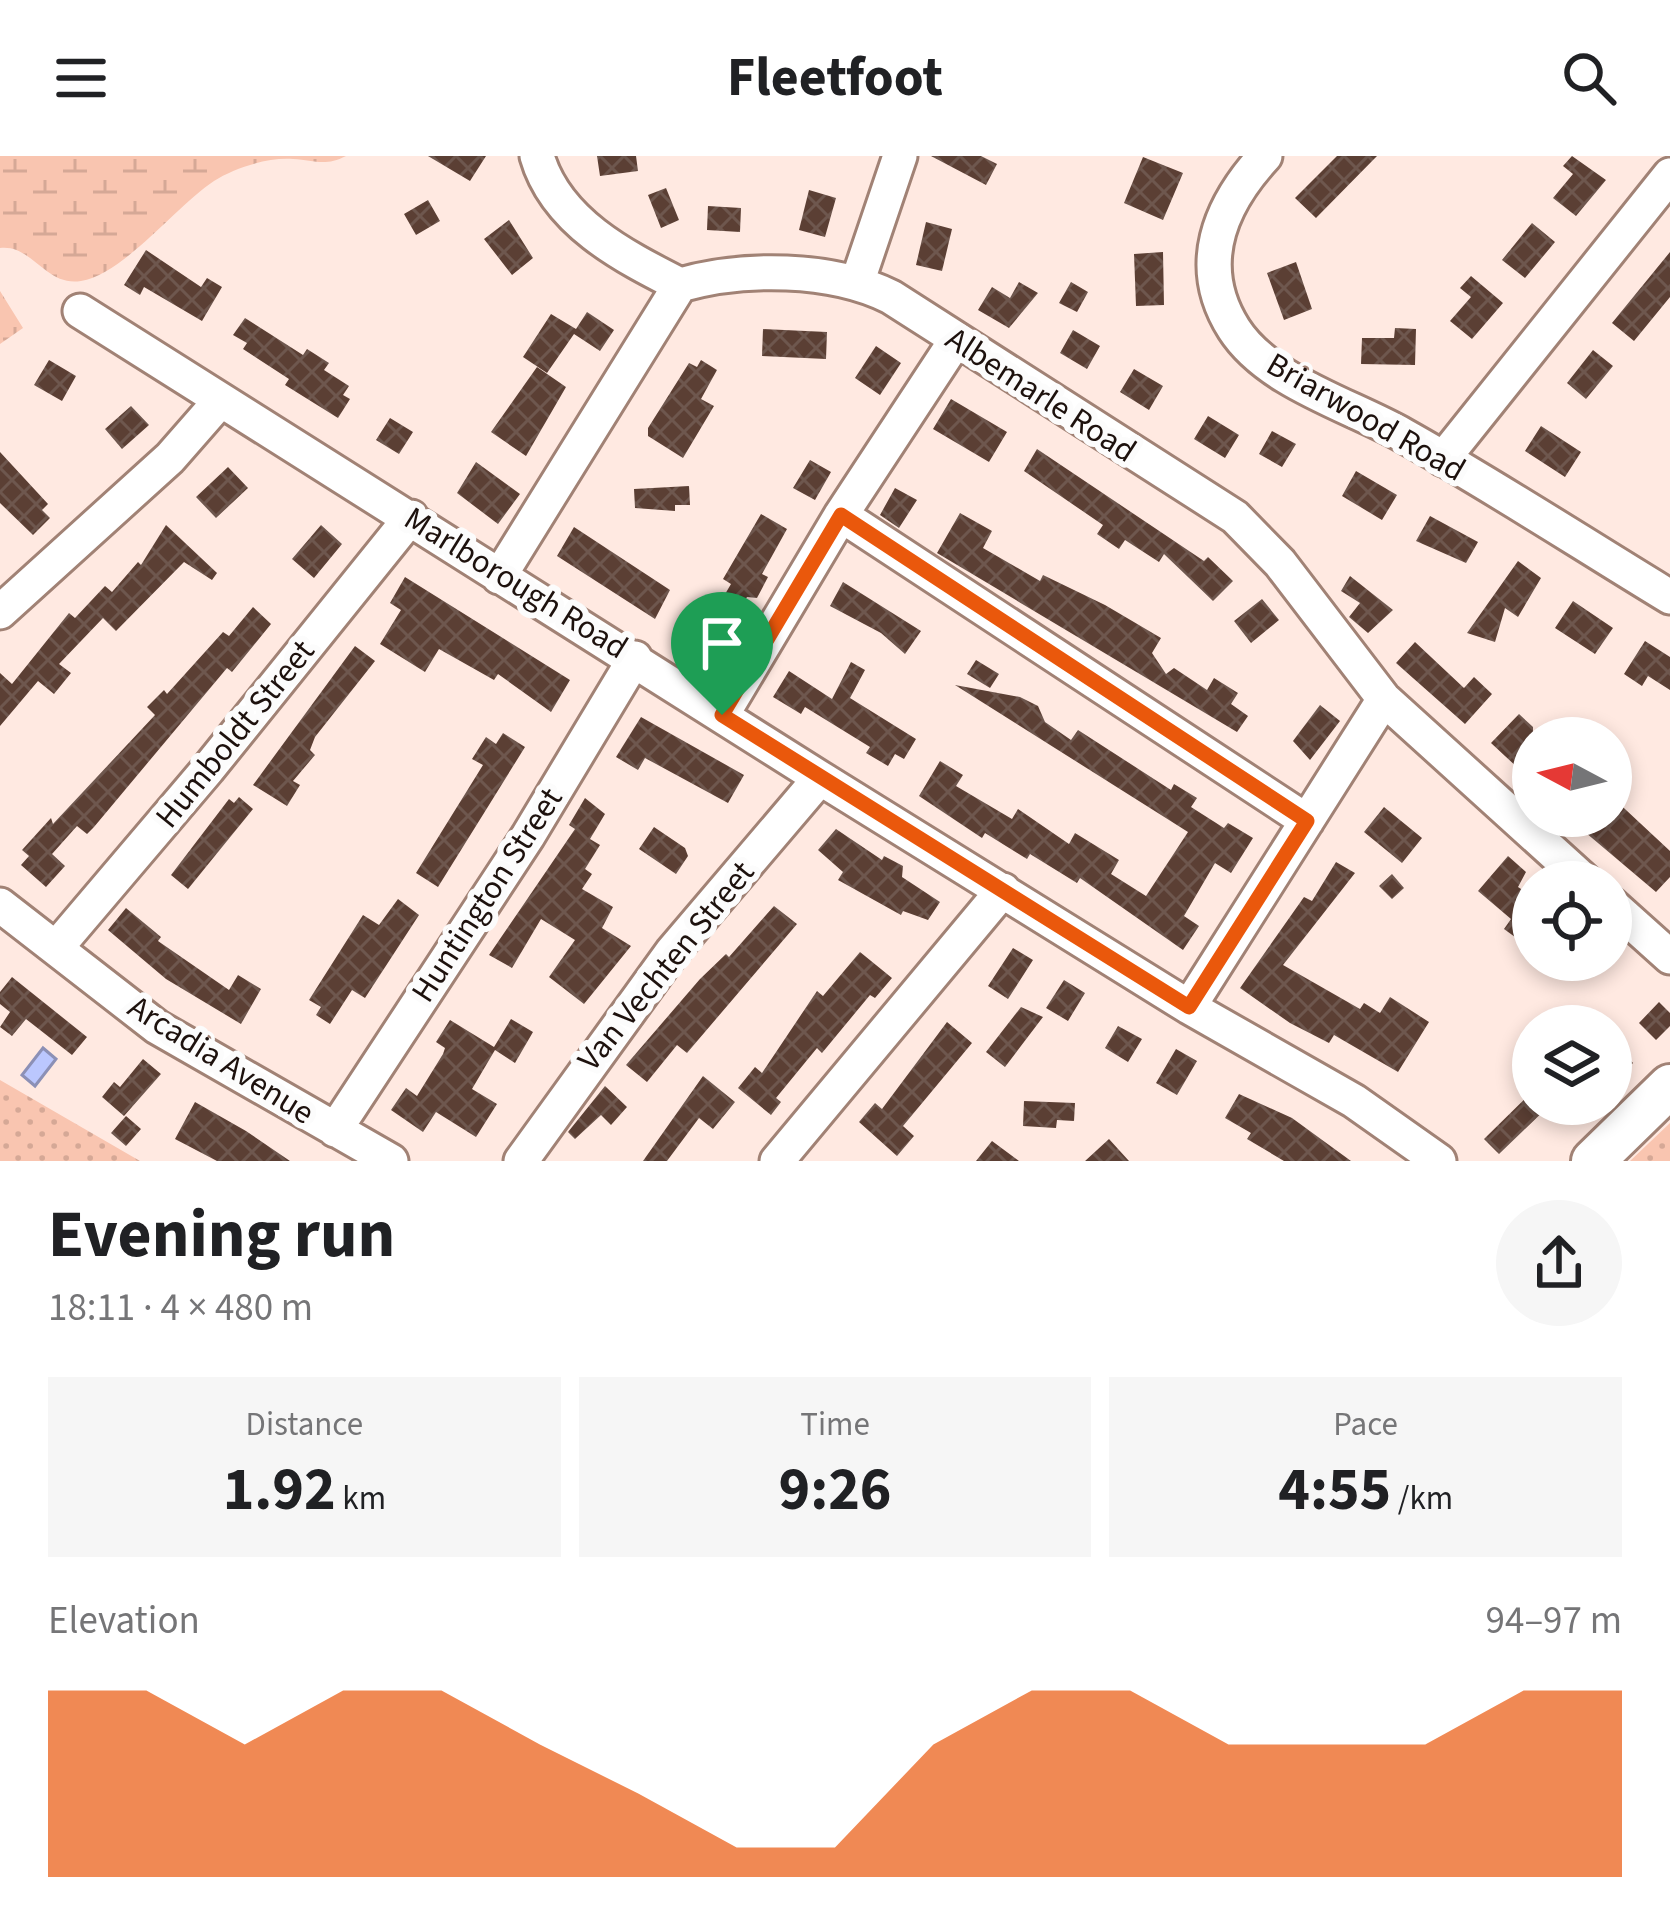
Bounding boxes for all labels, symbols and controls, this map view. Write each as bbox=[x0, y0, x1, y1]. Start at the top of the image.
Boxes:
text: Fleetfoot bbox=[727, 40, 943, 117]
icon: menu bbox=[48, 45, 114, 111]
icon: search bbox=[1556, 45, 1622, 111]
street label: Albemarle Road bbox=[937, 316, 1145, 474]
street label: Briarwood Road bbox=[1258, 341, 1474, 493]
street label: Marlborough Road bbox=[395, 495, 637, 671]
pin bbox=[671, 592, 773, 715]
icon: arrive bbox=[689, 610, 755, 676]
street label: Humboldt Street bbox=[144, 630, 326, 838]
north arrow bbox=[1512, 717, 1632, 837]
map controls bbox=[1512, 717, 1632, 1125]
street label: Huntington Street bbox=[400, 778, 574, 1012]
street label: Van Vechten Street bbox=[567, 851, 765, 1081]
button: locate bbox=[1512, 861, 1632, 981]
street label: Arcadia Avenue bbox=[119, 984, 323, 1136]
button: layers bbox=[1512, 1005, 1632, 1125]
text: Evening run bbox=[48, 1188, 395, 1282]
button: share bbox=[1496, 1200, 1622, 1326]
text: 18:11 · 4 × 480 m bbox=[48, 1280, 313, 1336]
text: Distance bbox=[246, 1401, 363, 1448]
text: Time bbox=[800, 1401, 870, 1448]
text: Pace bbox=[1333, 1401, 1398, 1448]
text: 1.92 bbox=[223, 1448, 336, 1533]
text: 9:26 bbox=[778, 1448, 892, 1533]
text: 4:55 bbox=[1278, 1448, 1391, 1533]
text: km bbox=[336, 1475, 386, 1522]
text: /km bbox=[1391, 1475, 1453, 1522]
text: Elevation bbox=[48, 1593, 200, 1649]
text: 94–97 m bbox=[1486, 1593, 1622, 1649]

